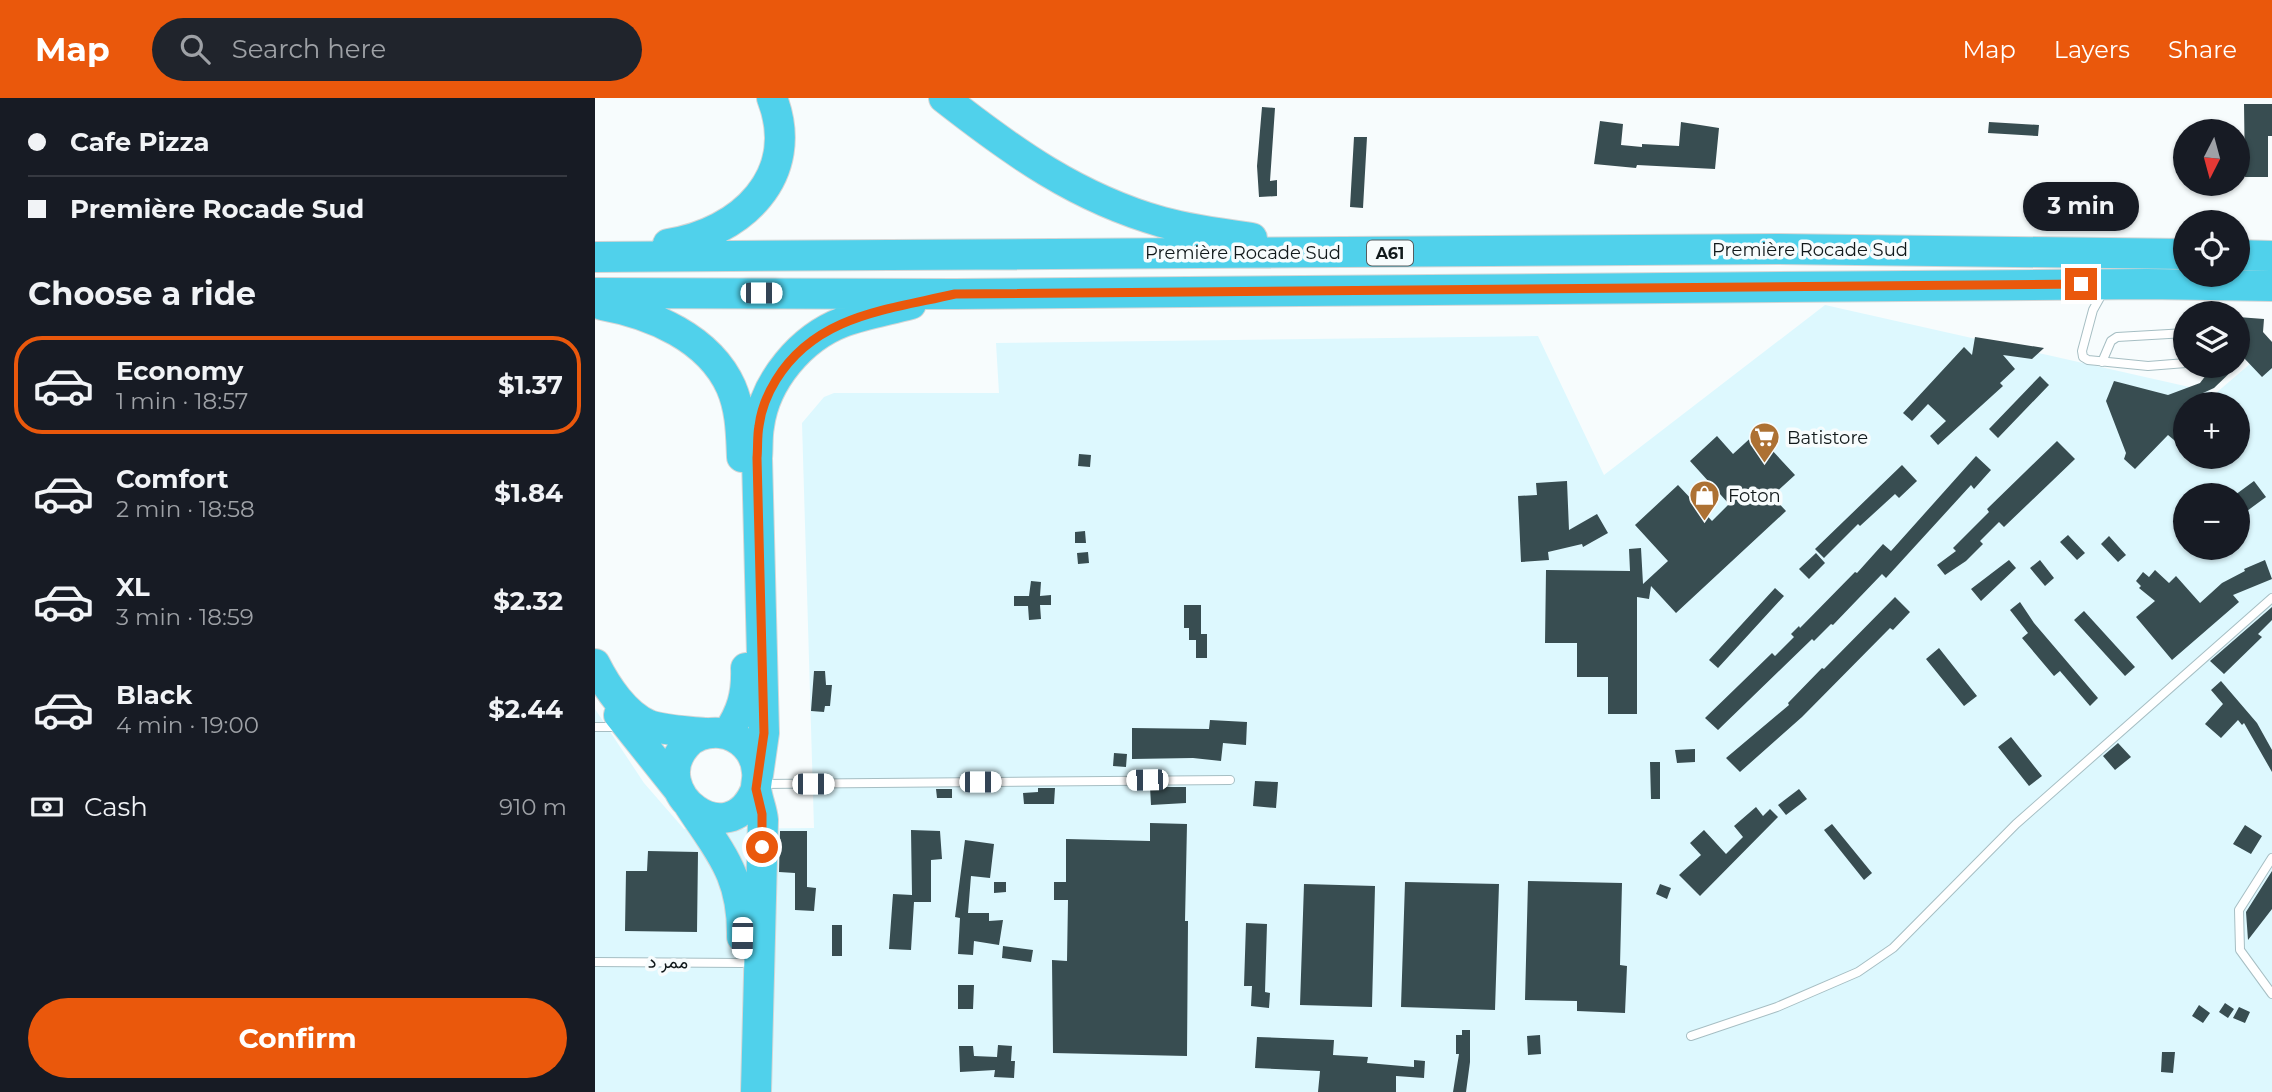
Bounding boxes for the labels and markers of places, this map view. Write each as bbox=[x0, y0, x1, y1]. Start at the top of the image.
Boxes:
supermarket icon: Batistore bbox=[1747, 421, 1781, 465]
place label: Batistore bbox=[1787, 427, 1868, 449]
shop icon: Foton bbox=[1688, 479, 1722, 523]
place label: Foton bbox=[1728, 485, 1781, 507]

